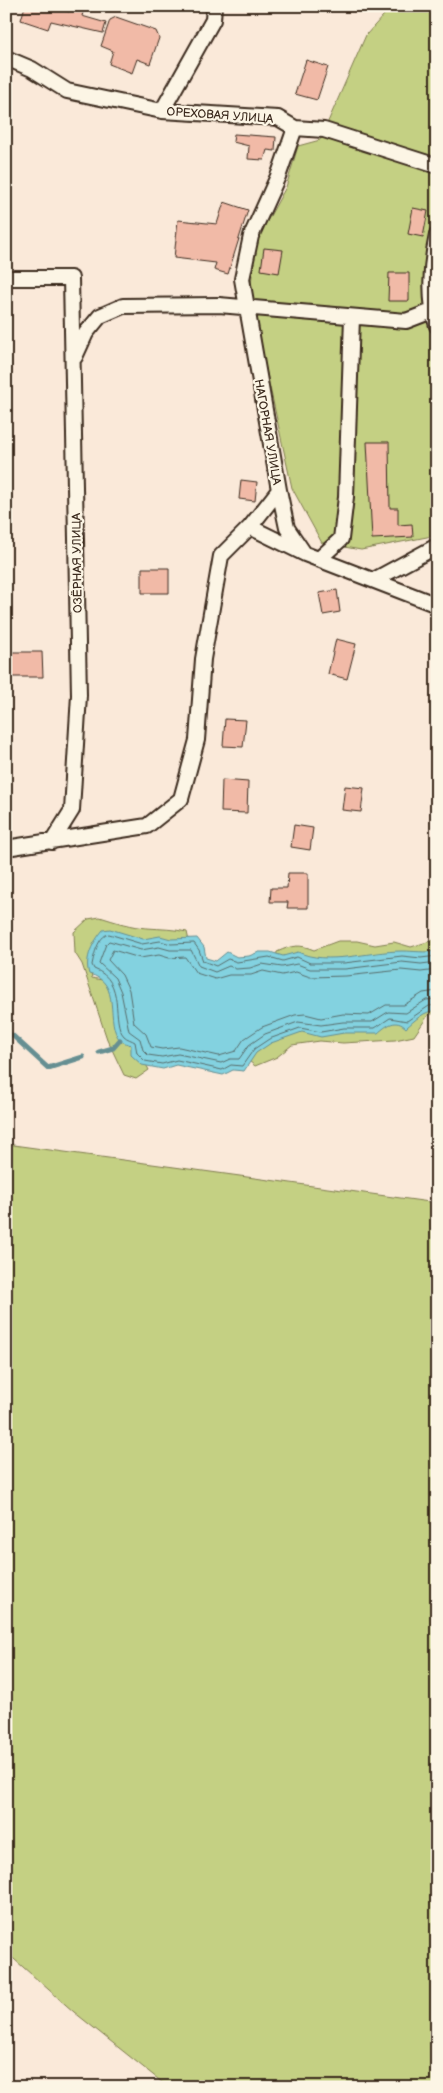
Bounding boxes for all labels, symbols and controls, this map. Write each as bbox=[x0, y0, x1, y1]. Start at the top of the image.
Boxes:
street label: ОРЕХОВАЯ УЛИЦА bbox=[166, 104, 275, 127]
street label: НАГОРНАЯ УЛИЦА bbox=[251, 378, 284, 487]
street label: ОЗЁРНАЯ УЛИЦА bbox=[68, 512, 86, 613]

